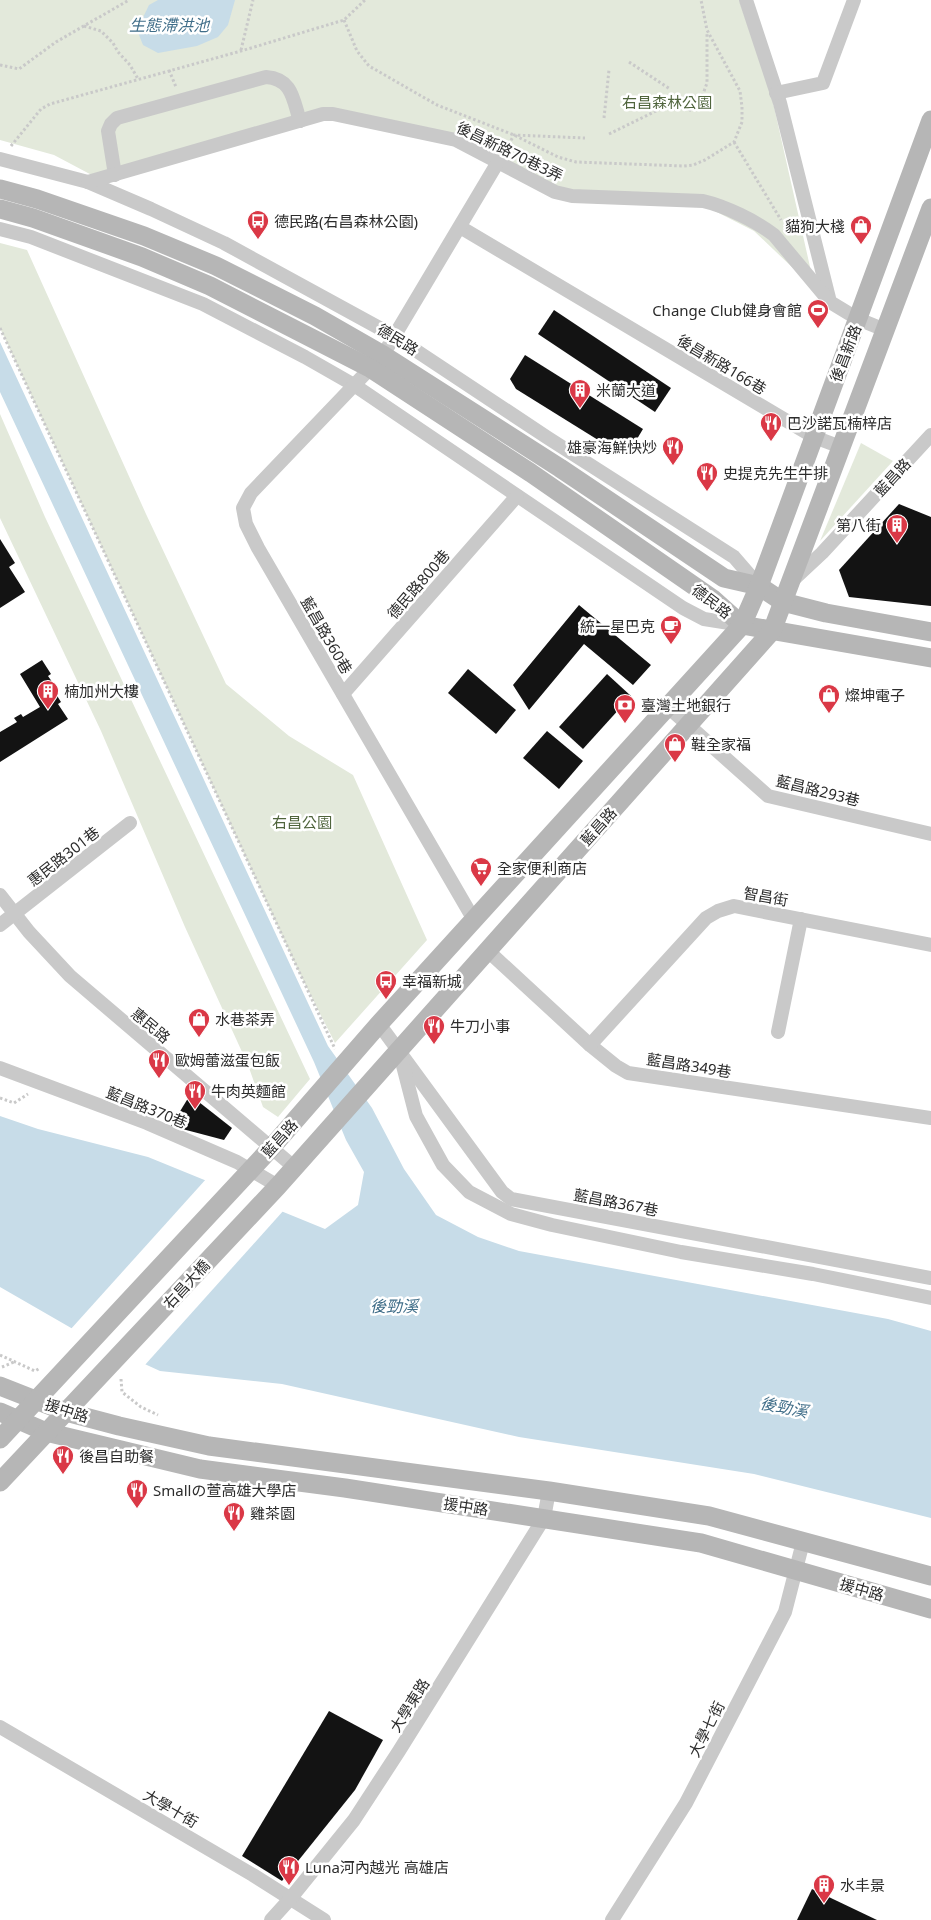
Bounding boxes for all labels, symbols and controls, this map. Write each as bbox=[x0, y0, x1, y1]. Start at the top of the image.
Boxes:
water label: 生態滯洪池 bbox=[129, 14, 211, 36]
park label: 右昌森林公園 bbox=[622, 92, 712, 112]
street label: 後昌新路70巷3弄 bbox=[454, 117, 566, 185]
bus stop icon: 德民路(右昌森林公園) bbox=[246, 209, 270, 240]
place label: 德民路(右昌森林公園) bbox=[274, 211, 418, 231]
shop icon: 貓狗大棧 bbox=[849, 214, 873, 245]
place label: 貓狗大棧 bbox=[785, 216, 845, 236]
sports icon: Change Club健身會館 bbox=[806, 298, 830, 329]
place label: Change Club健身會館 bbox=[652, 300, 802, 320]
street label: 德民路 bbox=[374, 319, 422, 359]
street label: 後昌新路 bbox=[825, 321, 865, 385]
street label: 後昌新路166巷 bbox=[674, 329, 770, 399]
building icon: 米蘭大道 bbox=[568, 378, 592, 409]
place label: 米蘭大道 bbox=[596, 380, 656, 400]
restaurant icon: 巴沙諾瓦楠梓店 bbox=[759, 411, 783, 442]
place label: 巴沙諾瓦楠梓店 bbox=[787, 413, 892, 433]
restaurant icon: 雄豪海鮮快炒 bbox=[661, 435, 685, 466]
place label: 雄豪海鮮快炒 bbox=[567, 437, 657, 457]
street label: 藍昌路 bbox=[869, 454, 915, 500]
restaurant icon: 史提克先生牛排 bbox=[695, 461, 719, 492]
place label: 史提克先生牛排 bbox=[723, 463, 828, 483]
building icon: 第八街 bbox=[885, 513, 909, 544]
place label: 第八街 bbox=[836, 515, 881, 535]
street label: 德民路800巷 bbox=[382, 545, 454, 623]
street label: 德民路 bbox=[688, 579, 736, 623]
street label: 藍昌路360巷 bbox=[297, 593, 357, 677]
cafe icon: 統一星巴克 bbox=[659, 614, 683, 645]
place label: 統一星巴克 bbox=[580, 616, 655, 636]
building icon: 楠加州大樓 bbox=[36, 679, 60, 710]
place label: 楠加州大樓 bbox=[64, 681, 139, 701]
shop icon: 燦坤電子 bbox=[817, 683, 841, 714]
place label: 燦坤電子 bbox=[845, 685, 905, 705]
bank icon: 臺灣土地銀行 bbox=[613, 693, 637, 724]
place label: 臺灣土地銀行 bbox=[641, 695, 731, 715]
shop icon: 鞋全家福 bbox=[663, 732, 687, 763]
place label: 鞋全家福 bbox=[691, 734, 751, 754]
street label: 藍昌路293巷 bbox=[774, 770, 862, 810]
street label: 藍昌路 bbox=[576, 803, 620, 849]
park label: 右昌公園 bbox=[272, 812, 332, 832]
street label: 惠民路301巷 bbox=[23, 822, 103, 890]
supermarket icon: 全家便利商店 bbox=[469, 856, 493, 887]
place label: 全家便利商店 bbox=[497, 858, 587, 878]
street label: 智昌街 bbox=[742, 882, 790, 910]
bus stop icon: 幸福新城 bbox=[374, 969, 398, 1000]
place label: 幸福新城 bbox=[402, 971, 462, 991]
street label: 惠民路 bbox=[127, 1003, 175, 1047]
shop icon: 水巷茶弄 bbox=[187, 1007, 211, 1038]
place label: 水巷茶弄 bbox=[215, 1009, 275, 1029]
restaurant icon: 牛刀小事 bbox=[422, 1014, 446, 1045]
place label: 牛刀小事 bbox=[450, 1016, 510, 1036]
restaurant icon: 歐姆蕾滋蛋包飯 bbox=[147, 1048, 171, 1079]
street label: 藍昌路349巷 bbox=[645, 1048, 733, 1082]
place label: 歐姆蕾滋蛋包飯 bbox=[175, 1050, 280, 1070]
restaurant icon: 牛肉英麵館 bbox=[183, 1079, 207, 1110]
place label: 牛肉英麵館 bbox=[211, 1081, 286, 1101]
street label: 藍昌路370巷 bbox=[104, 1082, 190, 1132]
street label: 藍昌路 bbox=[257, 1115, 301, 1161]
street label: 藍昌路367巷 bbox=[572, 1184, 660, 1220]
street label: 右昌大橋 bbox=[158, 1255, 214, 1313]
water label: 後勁溪 bbox=[370, 1295, 420, 1317]
water label: 後勁溪 bbox=[758, 1392, 812, 1423]
street label: 援中路 bbox=[43, 1394, 91, 1426]
restaurant icon: 後昌自助餐 bbox=[51, 1444, 75, 1475]
place label: 後昌自助餐 bbox=[79, 1446, 154, 1466]
restaurant icon: Smallの萱高雄大學店 bbox=[125, 1478, 149, 1509]
place label: Smallの萱高雄大學店 bbox=[153, 1480, 296, 1500]
street label: 援中路 bbox=[442, 1493, 490, 1519]
restaurant icon: 雞茶園 bbox=[222, 1501, 246, 1532]
place label: 雞茶園 bbox=[250, 1503, 295, 1523]
street label: 援中路 bbox=[838, 1573, 886, 1605]
street label: 大學東路 bbox=[385, 1674, 433, 1736]
street label: 大學七街 bbox=[683, 1698, 729, 1760]
street label: 大學十街 bbox=[140, 1784, 202, 1832]
restaurant icon: Luna河內越光 高雄店 bbox=[277, 1855, 301, 1886]
place label: Luna河內越光 高雄店 bbox=[305, 1857, 449, 1877]
building icon: 水丰景 bbox=[812, 1873, 836, 1904]
place label: 水丰景 bbox=[840, 1875, 885, 1895]

